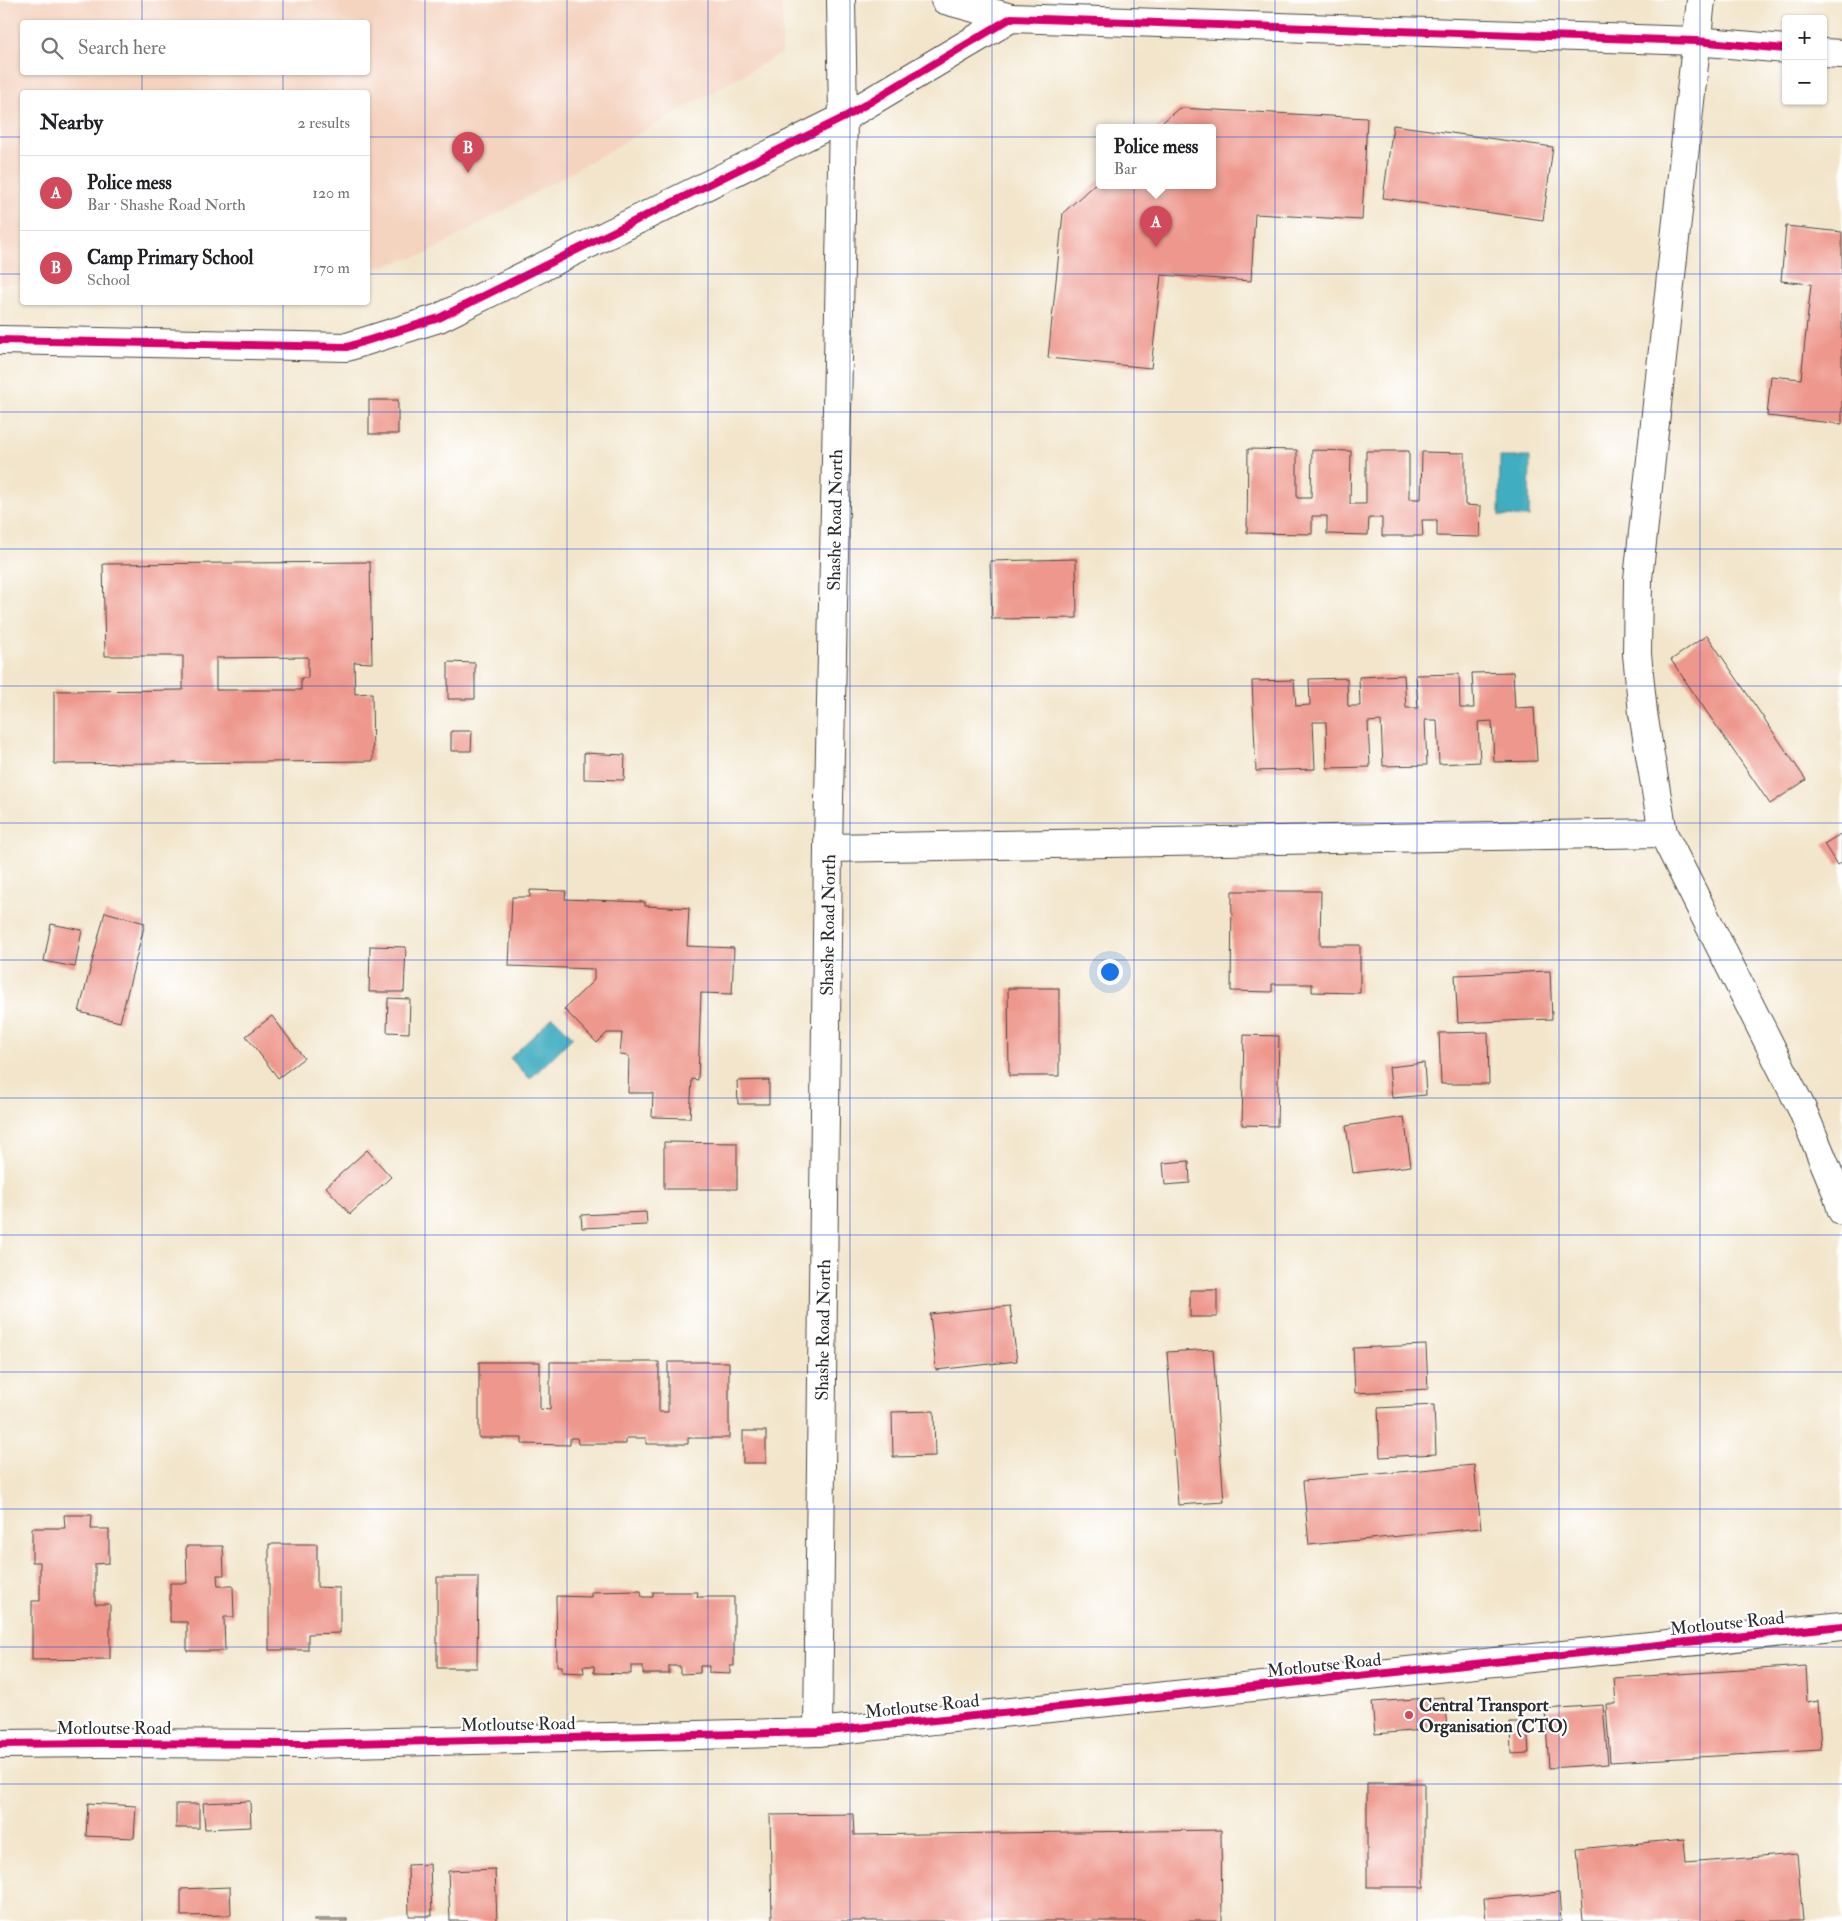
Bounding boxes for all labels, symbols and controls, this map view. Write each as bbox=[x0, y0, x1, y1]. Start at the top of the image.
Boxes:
map controls bbox=[1782, 15, 1827, 105]
button: + bbox=[1782, 15, 1827, 60]
search box bbox=[20, 20, 370, 75]
icon: search bbox=[38, 34, 66, 62]
text: Search here bbox=[78, 36, 166, 60]
button: − bbox=[1782, 60, 1827, 105]
text: Nearby bbox=[40, 109, 103, 136]
text: 2 results bbox=[297, 113, 350, 133]
popup bbox=[1096, 124, 1216, 189]
pin: B bbox=[452, 132, 484, 173]
text: Police mess bbox=[1114, 135, 1198, 159]
text: Bar bbox=[1114, 159, 1137, 179]
text: Police mess bbox=[87, 171, 172, 195]
text: A bbox=[51, 183, 61, 203]
text: 120 m bbox=[312, 183, 350, 203]
text: Bar · Shashe Road North bbox=[87, 195, 246, 215]
pin: A bbox=[1140, 206, 1172, 247]
text: Camp Primary School bbox=[87, 246, 253, 270]
text: B bbox=[51, 258, 61, 278]
text: 170 m bbox=[313, 258, 350, 278]
text: School bbox=[87, 270, 130, 290]
street label: Shashe Road North bbox=[823, 449, 848, 591]
street label: Shashe Road North bbox=[816, 854, 841, 996]
your location bbox=[1097, 959, 1123, 985]
street label: Shashe Road North bbox=[811, 1259, 836, 1401]
street label: Motloutse Road bbox=[1669, 1606, 1786, 1641]
street label: Motloutse Road bbox=[1266, 1648, 1383, 1683]
street label: Motloutse Road bbox=[864, 1689, 981, 1724]
place label: Central Transport Organisation (CTO) bbox=[1419, 1694, 1568, 1738]
marker: Central Transport Organisation (CTO) bbox=[1403, 1709, 1415, 1721]
street label: Motloutse Road bbox=[460, 1712, 576, 1737]
street label: Motloutse Road bbox=[57, 1717, 172, 1740]

